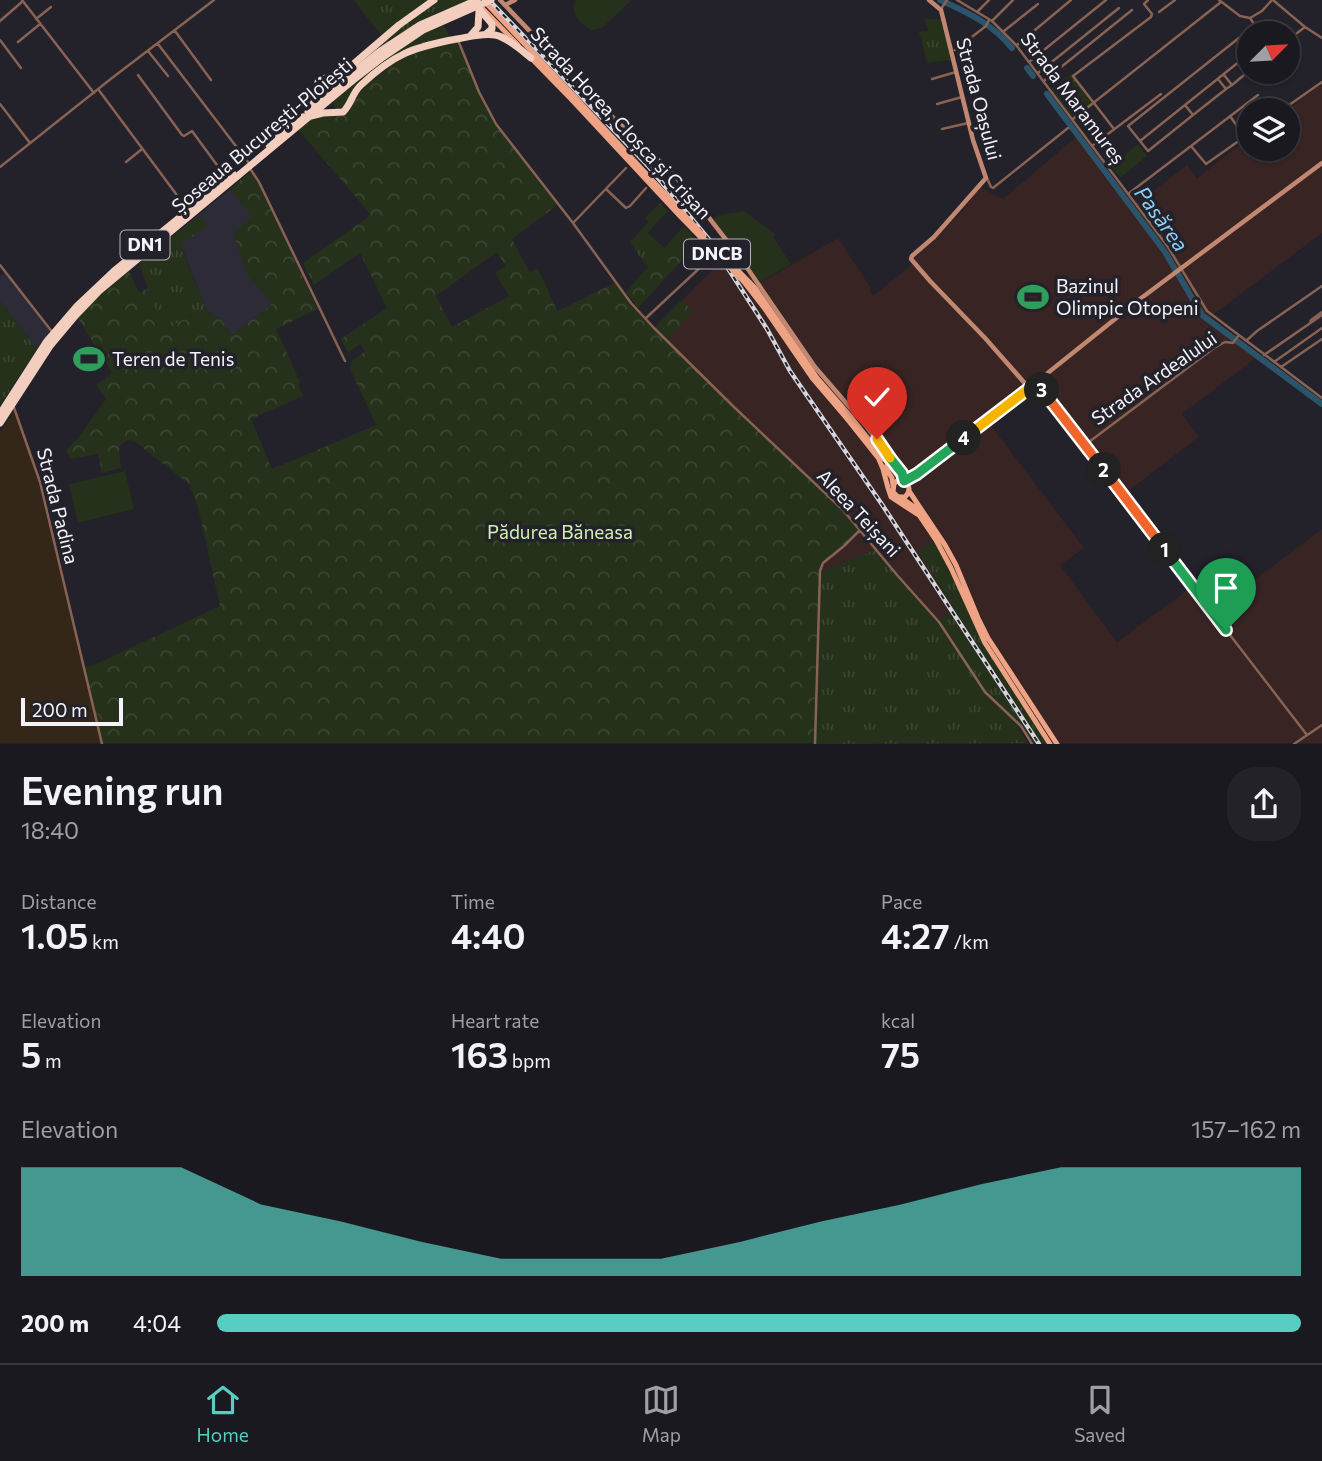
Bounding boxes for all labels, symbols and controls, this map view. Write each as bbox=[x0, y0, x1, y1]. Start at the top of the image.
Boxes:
north arrow bbox=[1237, 21, 1300, 84]
map controls bbox=[1237, 21, 1300, 161]
street label: Strada Horea, Cloșca și Crișan bbox=[525, 22, 716, 225]
street label: Strada Maramureș bbox=[1015, 27, 1130, 169]
street label: Strada Oașului bbox=[950, 35, 1007, 163]
street label: Șoseaua București-Ploiești bbox=[167, 52, 358, 219]
button: layers bbox=[1237, 98, 1300, 161]
water label: Pasărea bbox=[1130, 181, 1194, 256]
road number: DN1 bbox=[120, 230, 170, 260]
road number: DNCB bbox=[684, 240, 750, 268]
place label: Bazinul Olimpic Otopeni bbox=[1056, 274, 1199, 319]
sports icon: Bazinul Olimpic Otopeni bbox=[1016, 280, 1050, 314]
street label: Strada Ardealului bbox=[1087, 326, 1221, 429]
sports icon: Teren de Tenis bbox=[72, 342, 106, 376]
place label: Teren de Tenis bbox=[112, 347, 234, 370]
pin bbox=[847, 367, 907, 439]
pin: 3 bbox=[1024, 372, 1060, 408]
icon: check bbox=[858, 378, 896, 416]
text: 3 bbox=[1036, 378, 1047, 401]
pin: 4 bbox=[946, 420, 982, 456]
text: 4 bbox=[958, 426, 969, 449]
street label: Strada Padina bbox=[33, 445, 84, 566]
pin: 2 bbox=[1086, 452, 1122, 488]
text: 2 bbox=[1098, 458, 1109, 481]
street label: Aleea Teișani bbox=[811, 464, 906, 563]
park label: Pădurea Băneasa bbox=[487, 520, 633, 543]
pin: 1 bbox=[1148, 532, 1182, 568]
text: 1 bbox=[1160, 538, 1169, 561]
pin bbox=[1196, 558, 1256, 630]
icon: arrive bbox=[1207, 569, 1245, 607]
scale bar bbox=[21, 694, 122, 726]
text: 200 m bbox=[32, 698, 88, 721]
text: Evening run bbox=[21, 766, 224, 813]
button: share bbox=[1227, 767, 1301, 841]
text: 18:40 bbox=[21, 816, 79, 844]
text: Distance bbox=[21, 890, 97, 913]
text: Time bbox=[451, 890, 495, 913]
text: Pace bbox=[881, 890, 922, 913]
text: 1.05 bbox=[21, 913, 88, 956]
text: 4:40 bbox=[451, 913, 526, 956]
text: 4:27 bbox=[881, 913, 950, 956]
text: km bbox=[88, 930, 119, 953]
text: /km bbox=[950, 930, 989, 953]
text: Elevation bbox=[21, 1009, 101, 1032]
text: Heart rate bbox=[451, 1009, 539, 1032]
text: kcal bbox=[881, 1009, 915, 1032]
text: 5 bbox=[21, 1032, 41, 1075]
text: 163 bbox=[451, 1032, 508, 1075]
text: 75 bbox=[881, 1032, 920, 1075]
text: m bbox=[41, 1049, 62, 1072]
text: bpm bbox=[508, 1049, 551, 1072]
text: Elevation bbox=[21, 1115, 118, 1143]
text: 157–162 m bbox=[1191, 1115, 1301, 1143]
text: 200 m bbox=[21, 1309, 89, 1337]
text: 4:04 bbox=[133, 1309, 181, 1337]
tab: Home bbox=[197, 1381, 249, 1446]
tab: Map bbox=[642, 1381, 681, 1446]
tab: Saved bbox=[1074, 1381, 1125, 1446]

